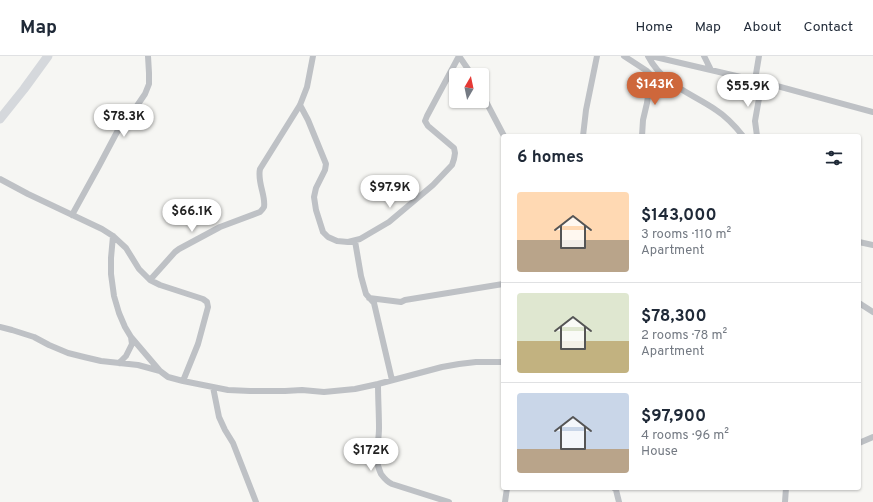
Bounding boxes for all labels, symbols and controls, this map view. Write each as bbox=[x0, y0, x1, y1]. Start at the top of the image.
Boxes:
text: Map bbox=[20, 16, 57, 40]
text: Home bbox=[636, 19, 673, 36]
text: Map bbox=[695, 19, 721, 36]
text: About bbox=[743, 19, 782, 36]
text: Contact bbox=[804, 19, 853, 36]
north arrow bbox=[449, 68, 489, 108]
map controls bbox=[449, 68, 489, 108]
pin: $143K bbox=[627, 72, 683, 106]
pin: $55.9K bbox=[715, 74, 781, 108]
text: $143K bbox=[636, 77, 674, 93]
text: $55.9K bbox=[726, 79, 770, 95]
pin: $78.3K bbox=[91, 104, 157, 138]
text: $78.3K bbox=[103, 109, 145, 125]
text: 6 homes bbox=[517, 147, 584, 169]
icon: filters bbox=[823, 147, 845, 169]
pin: $97.9K bbox=[357, 175, 423, 209]
text: $97.9K bbox=[369, 180, 411, 196]
pin: $66.1K bbox=[159, 199, 225, 233]
text: $66.1K bbox=[171, 204, 213, 220]
text: $143,000 bbox=[641, 205, 717, 227]
icon: home bbox=[549, 208, 597, 256]
text: 3 rooms · 110 m² bbox=[641, 227, 731, 243]
text: Apartment bbox=[641, 243, 704, 259]
text: $78,300 bbox=[641, 306, 707, 328]
icon: home bbox=[549, 309, 597, 357]
text: 2 rooms · 78 m² bbox=[641, 328, 727, 344]
text: Apartment bbox=[641, 344, 704, 360]
text: $97,900 bbox=[641, 406, 706, 428]
icon: home bbox=[549, 409, 597, 457]
text: 4 rooms · 96 m² bbox=[641, 428, 729, 444]
pin: $172K bbox=[343, 438, 399, 472]
text: $172K bbox=[353, 443, 389, 459]
text: House bbox=[641, 444, 678, 460]

